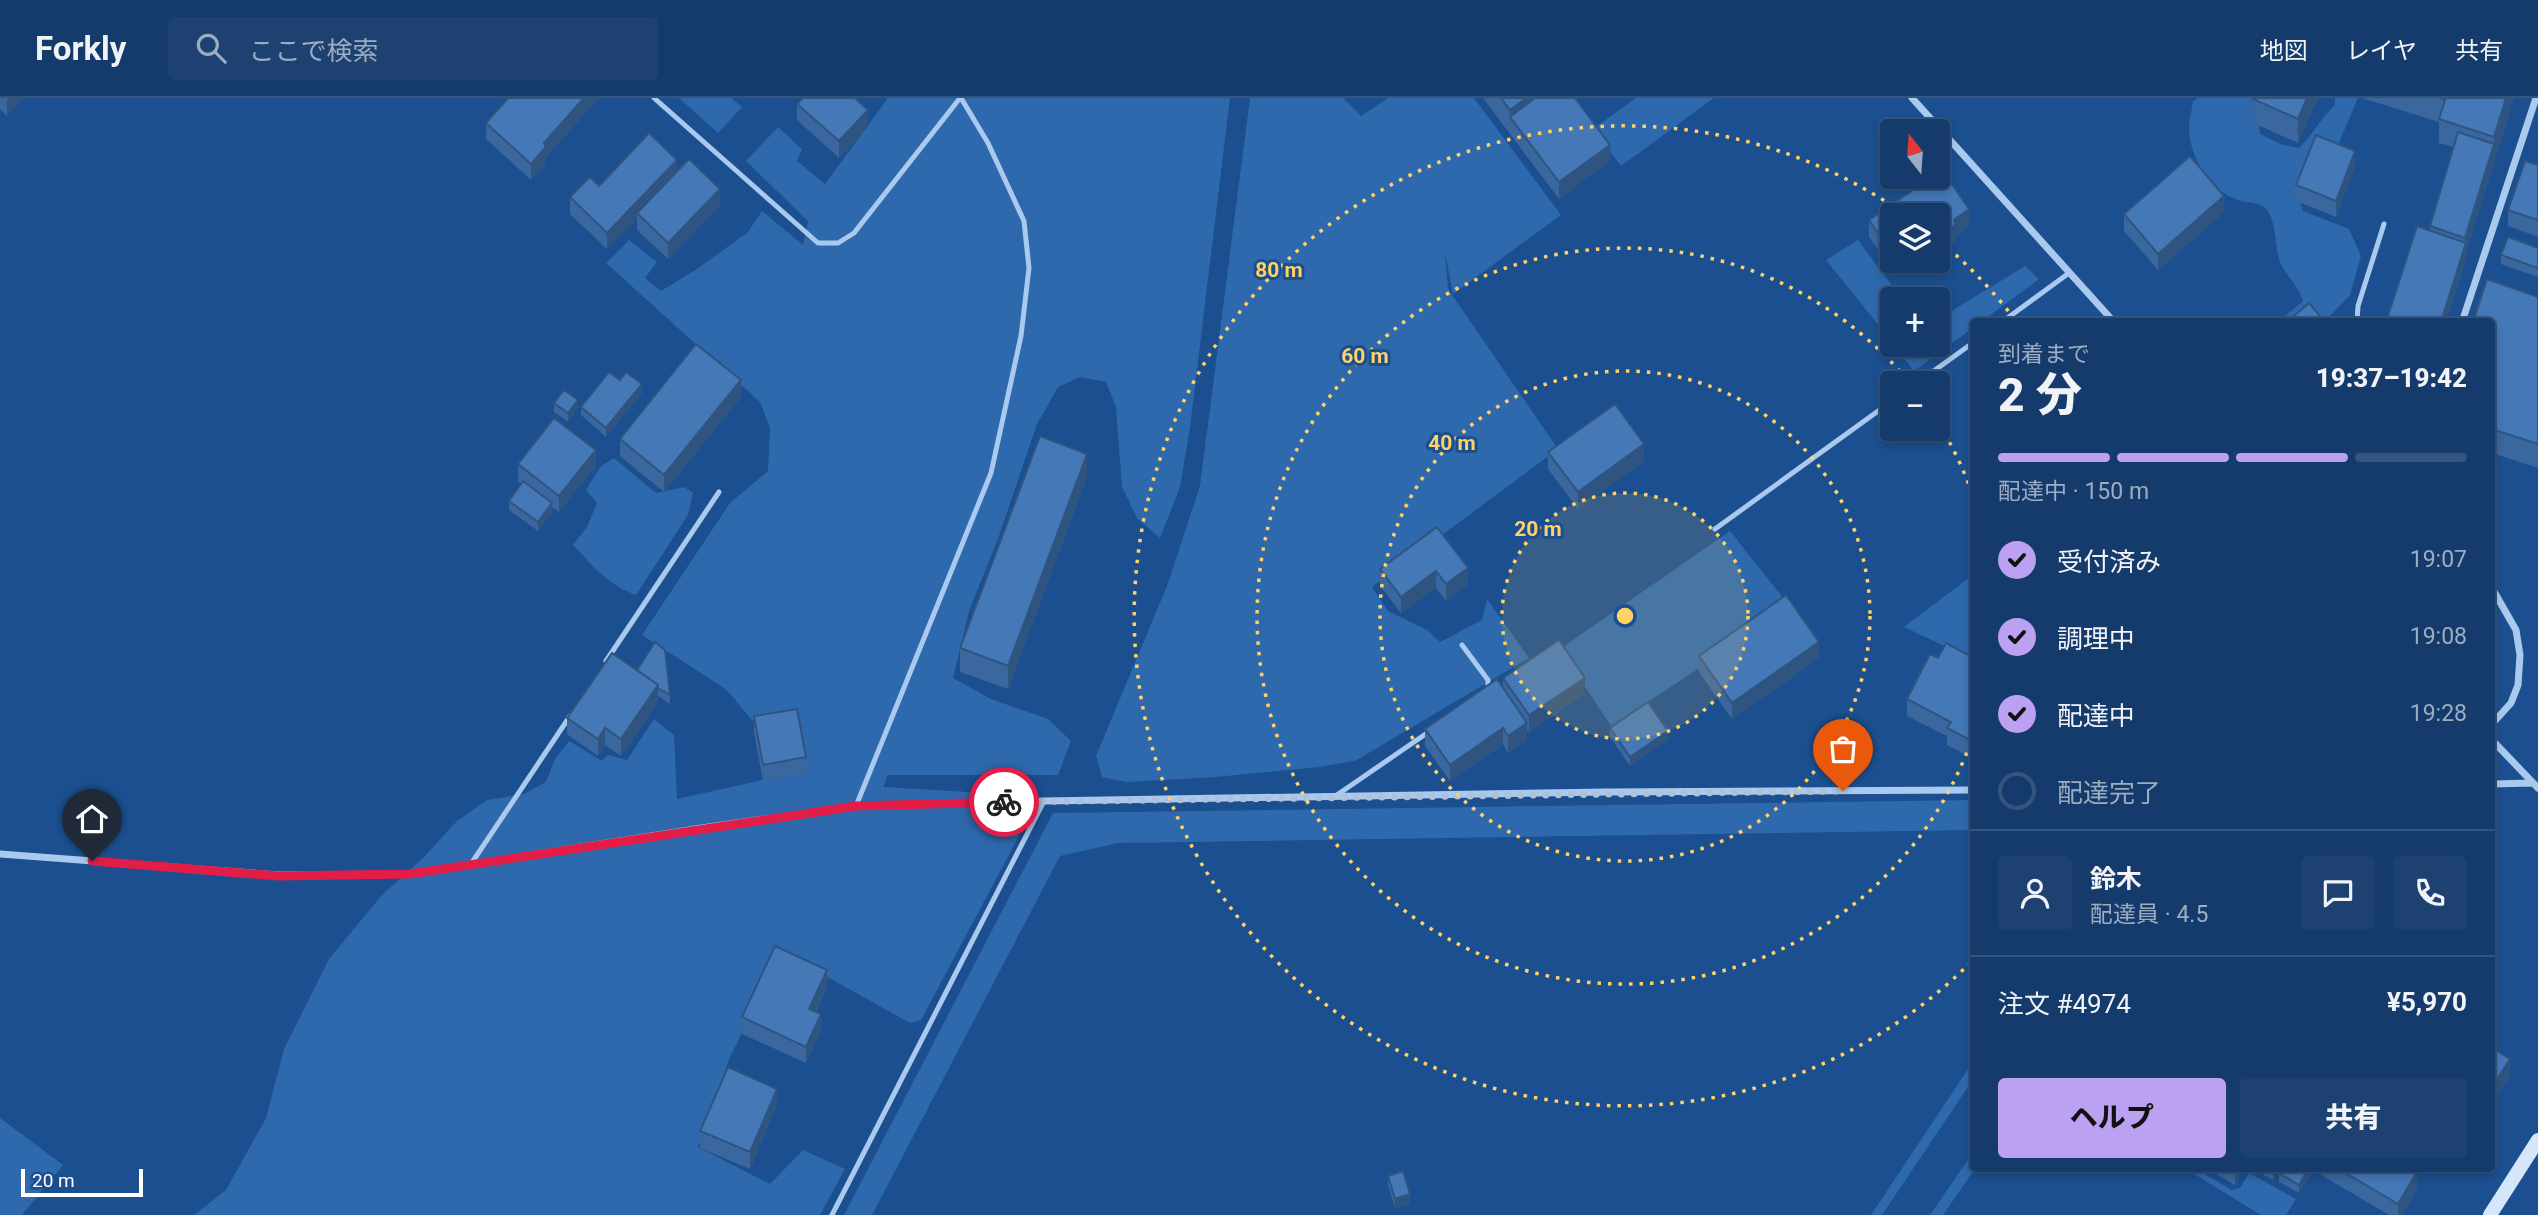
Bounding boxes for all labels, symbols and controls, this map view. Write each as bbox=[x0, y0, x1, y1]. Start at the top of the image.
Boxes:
search box bbox=[168, 17, 658, 80]
text: Forkly bbox=[35, 29, 126, 68]
icon: search bbox=[192, 29, 230, 67]
text: ここで検索 bbox=[248, 36, 378, 66]
text: 地図 bbox=[2260, 37, 2308, 65]
text: レイヤ bbox=[2346, 37, 2417, 65]
text: 共有 bbox=[2455, 37, 2503, 65]
north arrow bbox=[1880, 119, 1950, 189]
map controls bbox=[1880, 119, 1950, 441]
button: layers bbox=[1880, 203, 1950, 273]
text: 80 m bbox=[1255, 258, 1303, 282]
button: + bbox=[1880, 287, 1950, 357]
text: 到着まで bbox=[1998, 341, 2090, 368]
text: 60 m bbox=[1341, 344, 1389, 368]
text: 19:37–19:42 bbox=[2316, 363, 2467, 393]
text: 2 分 bbox=[1998, 368, 2082, 422]
button: − bbox=[1880, 371, 1950, 441]
text: 40 m bbox=[1428, 431, 1476, 455]
text: 配達中 · 150 m bbox=[1998, 478, 2149, 505]
text: 20 m bbox=[1514, 517, 1562, 541]
icon: check bbox=[1998, 541, 2036, 579]
text: 19:07 bbox=[2410, 546, 2467, 573]
text: 受付済み bbox=[2057, 547, 2161, 577]
centre of rings bbox=[1613, 604, 1637, 628]
icon: check bbox=[1998, 618, 2036, 656]
text: 19:08 bbox=[2410, 623, 2467, 650]
text: 調理中 bbox=[2057, 624, 2135, 654]
icon: check bbox=[1998, 695, 2036, 733]
text: 19:28 bbox=[2410, 700, 2467, 727]
text: 配達中 bbox=[2057, 701, 2135, 731]
pin bbox=[1813, 719, 1873, 791]
icon: bag bbox=[1824, 730, 1862, 768]
courier bbox=[969, 767, 1039, 837]
text: 配達完了 bbox=[2057, 778, 2161, 808]
icon: bike bbox=[985, 783, 1023, 821]
pin bbox=[62, 789, 122, 861]
icon: home bbox=[73, 800, 111, 838]
button: person bbox=[1998, 856, 2072, 930]
button: chat bbox=[2301, 856, 2375, 930]
button: phone bbox=[2393, 856, 2467, 930]
text: 鈴木 bbox=[2090, 864, 2142, 894]
text: 配達員 · 4.5 bbox=[2090, 901, 2208, 928]
text: ¥5,970 bbox=[2387, 987, 2467, 1017]
text: 注文 #4974 bbox=[1998, 989, 2131, 1019]
button: ヘルプ bbox=[1998, 1078, 2226, 1158]
button: 共有 bbox=[2240, 1078, 2467, 1158]
scale bar bbox=[21, 1166, 144, 1198]
text: 20 m bbox=[32, 1169, 75, 1192]

